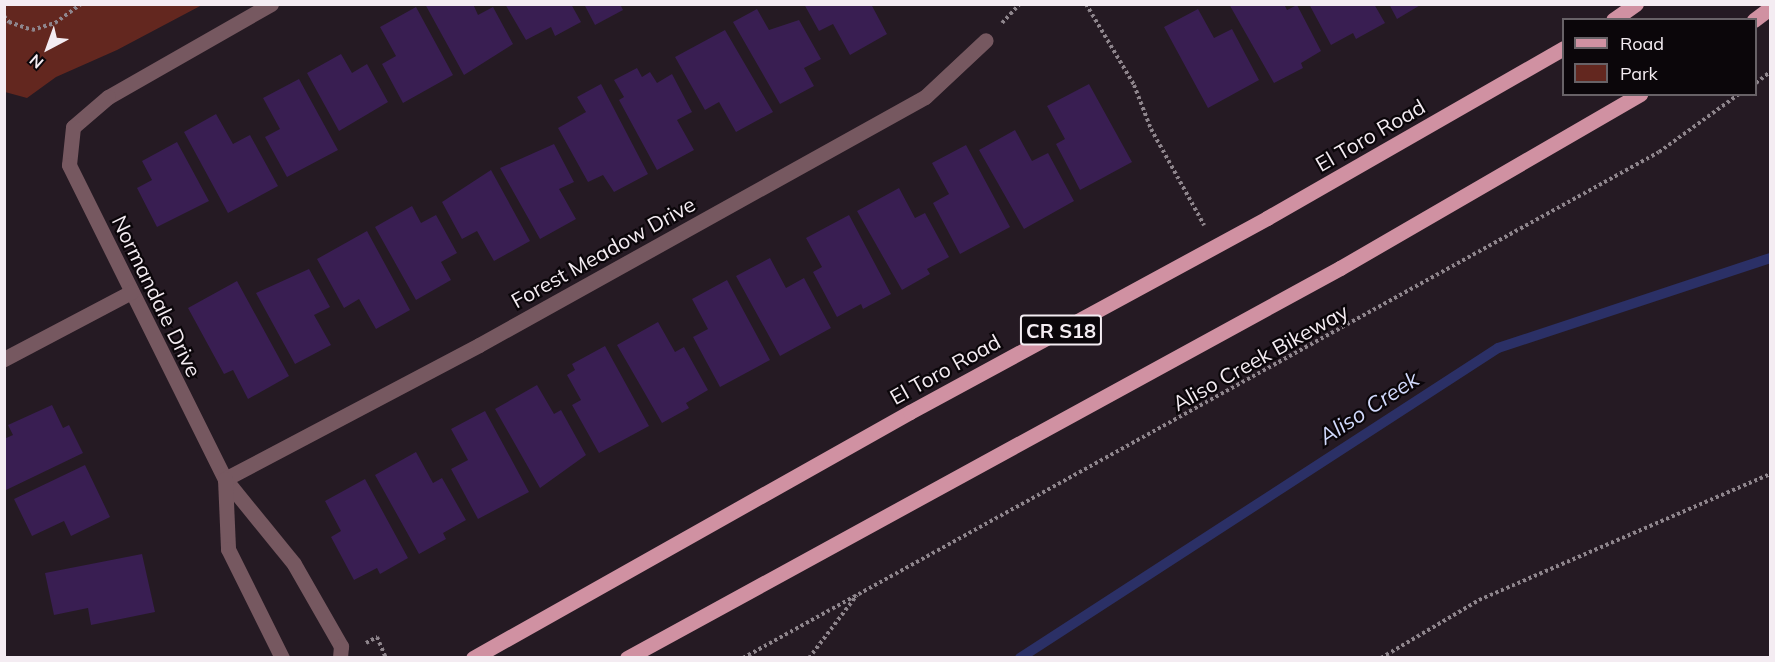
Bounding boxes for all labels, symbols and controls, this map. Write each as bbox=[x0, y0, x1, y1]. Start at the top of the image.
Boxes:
north arrow bbox=[18, 18, 78, 78]
legend bbox=[1562, 18, 1757, 96]
text: Road bbox=[1620, 32, 1664, 55]
text: N bbox=[25, 50, 47, 73]
text: Park bbox=[1620, 62, 1658, 85]
street label: El Toro Road bbox=[1311, 94, 1429, 176]
street label: Forest Meadow Drive bbox=[507, 191, 699, 313]
street label: Normandale Drive bbox=[107, 211, 207, 381]
street label: Aliso Creek Bikeway bbox=[1168, 298, 1352, 416]
road number: CR S18 bbox=[1019, 313, 1103, 347]
street label: El Toro Road bbox=[885, 328, 1005, 410]
water label: Aliso Creek bbox=[1314, 366, 1424, 450]

